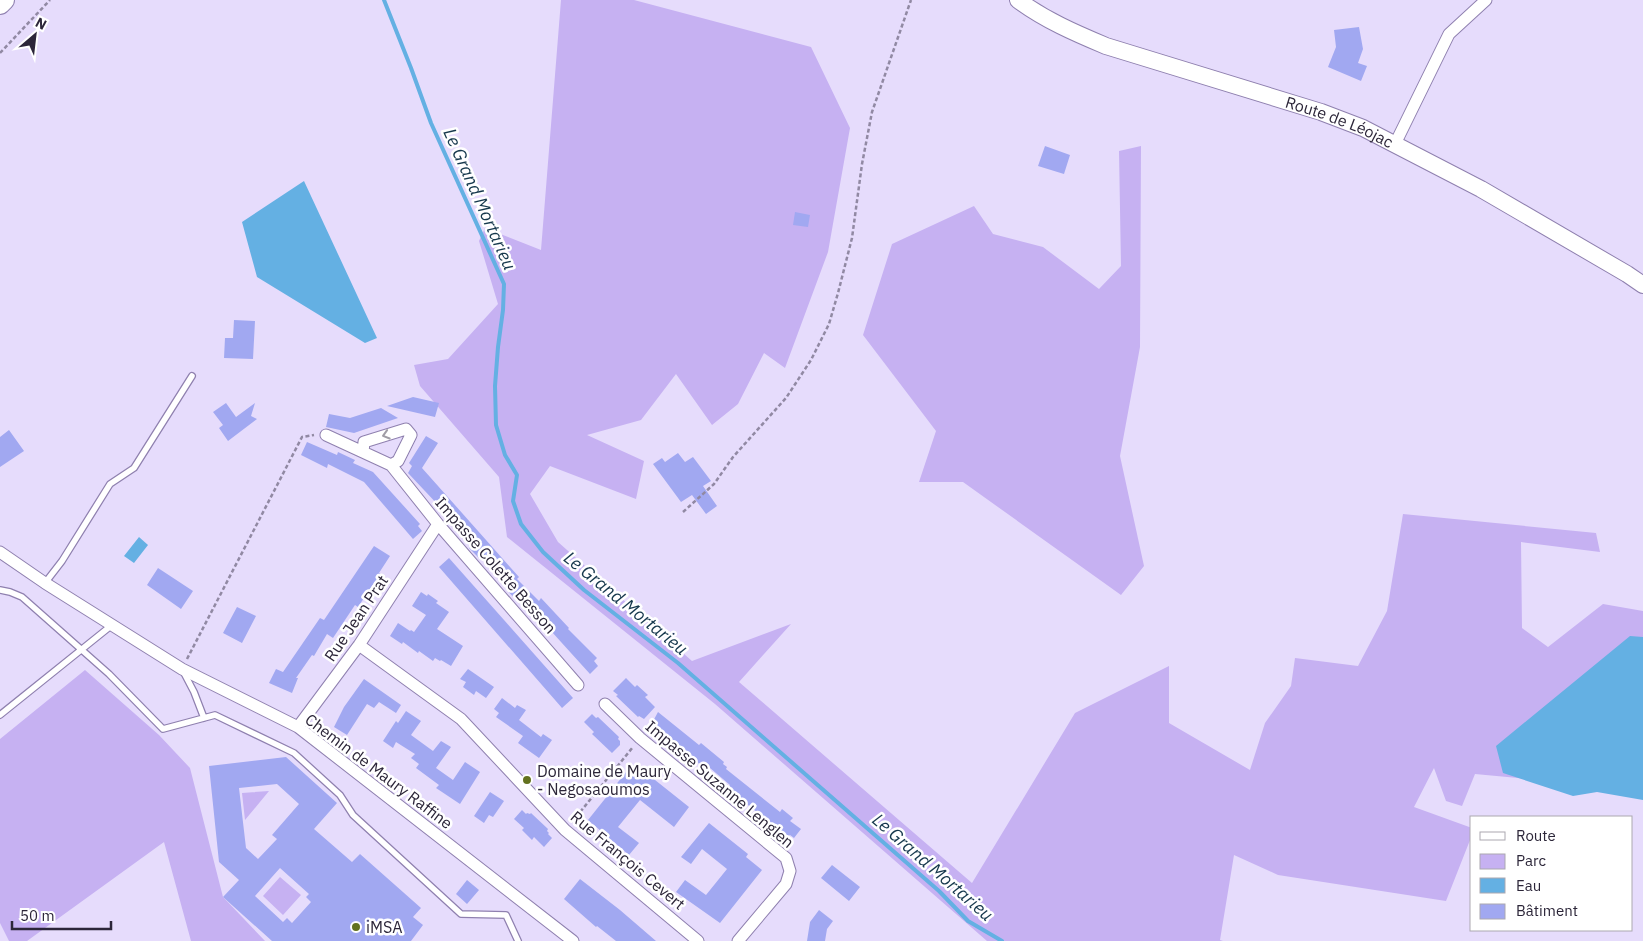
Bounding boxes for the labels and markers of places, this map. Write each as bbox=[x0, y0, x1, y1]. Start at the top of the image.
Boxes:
place label: Domaine de Maury - Negosaoumos bbox=[537, 761, 671, 799]
marker: Domaine de Maury - Negosaoumos bbox=[521, 774, 533, 786]
place label: iMSA bbox=[366, 917, 403, 937]
marker: iMSA bbox=[350, 921, 362, 933]

